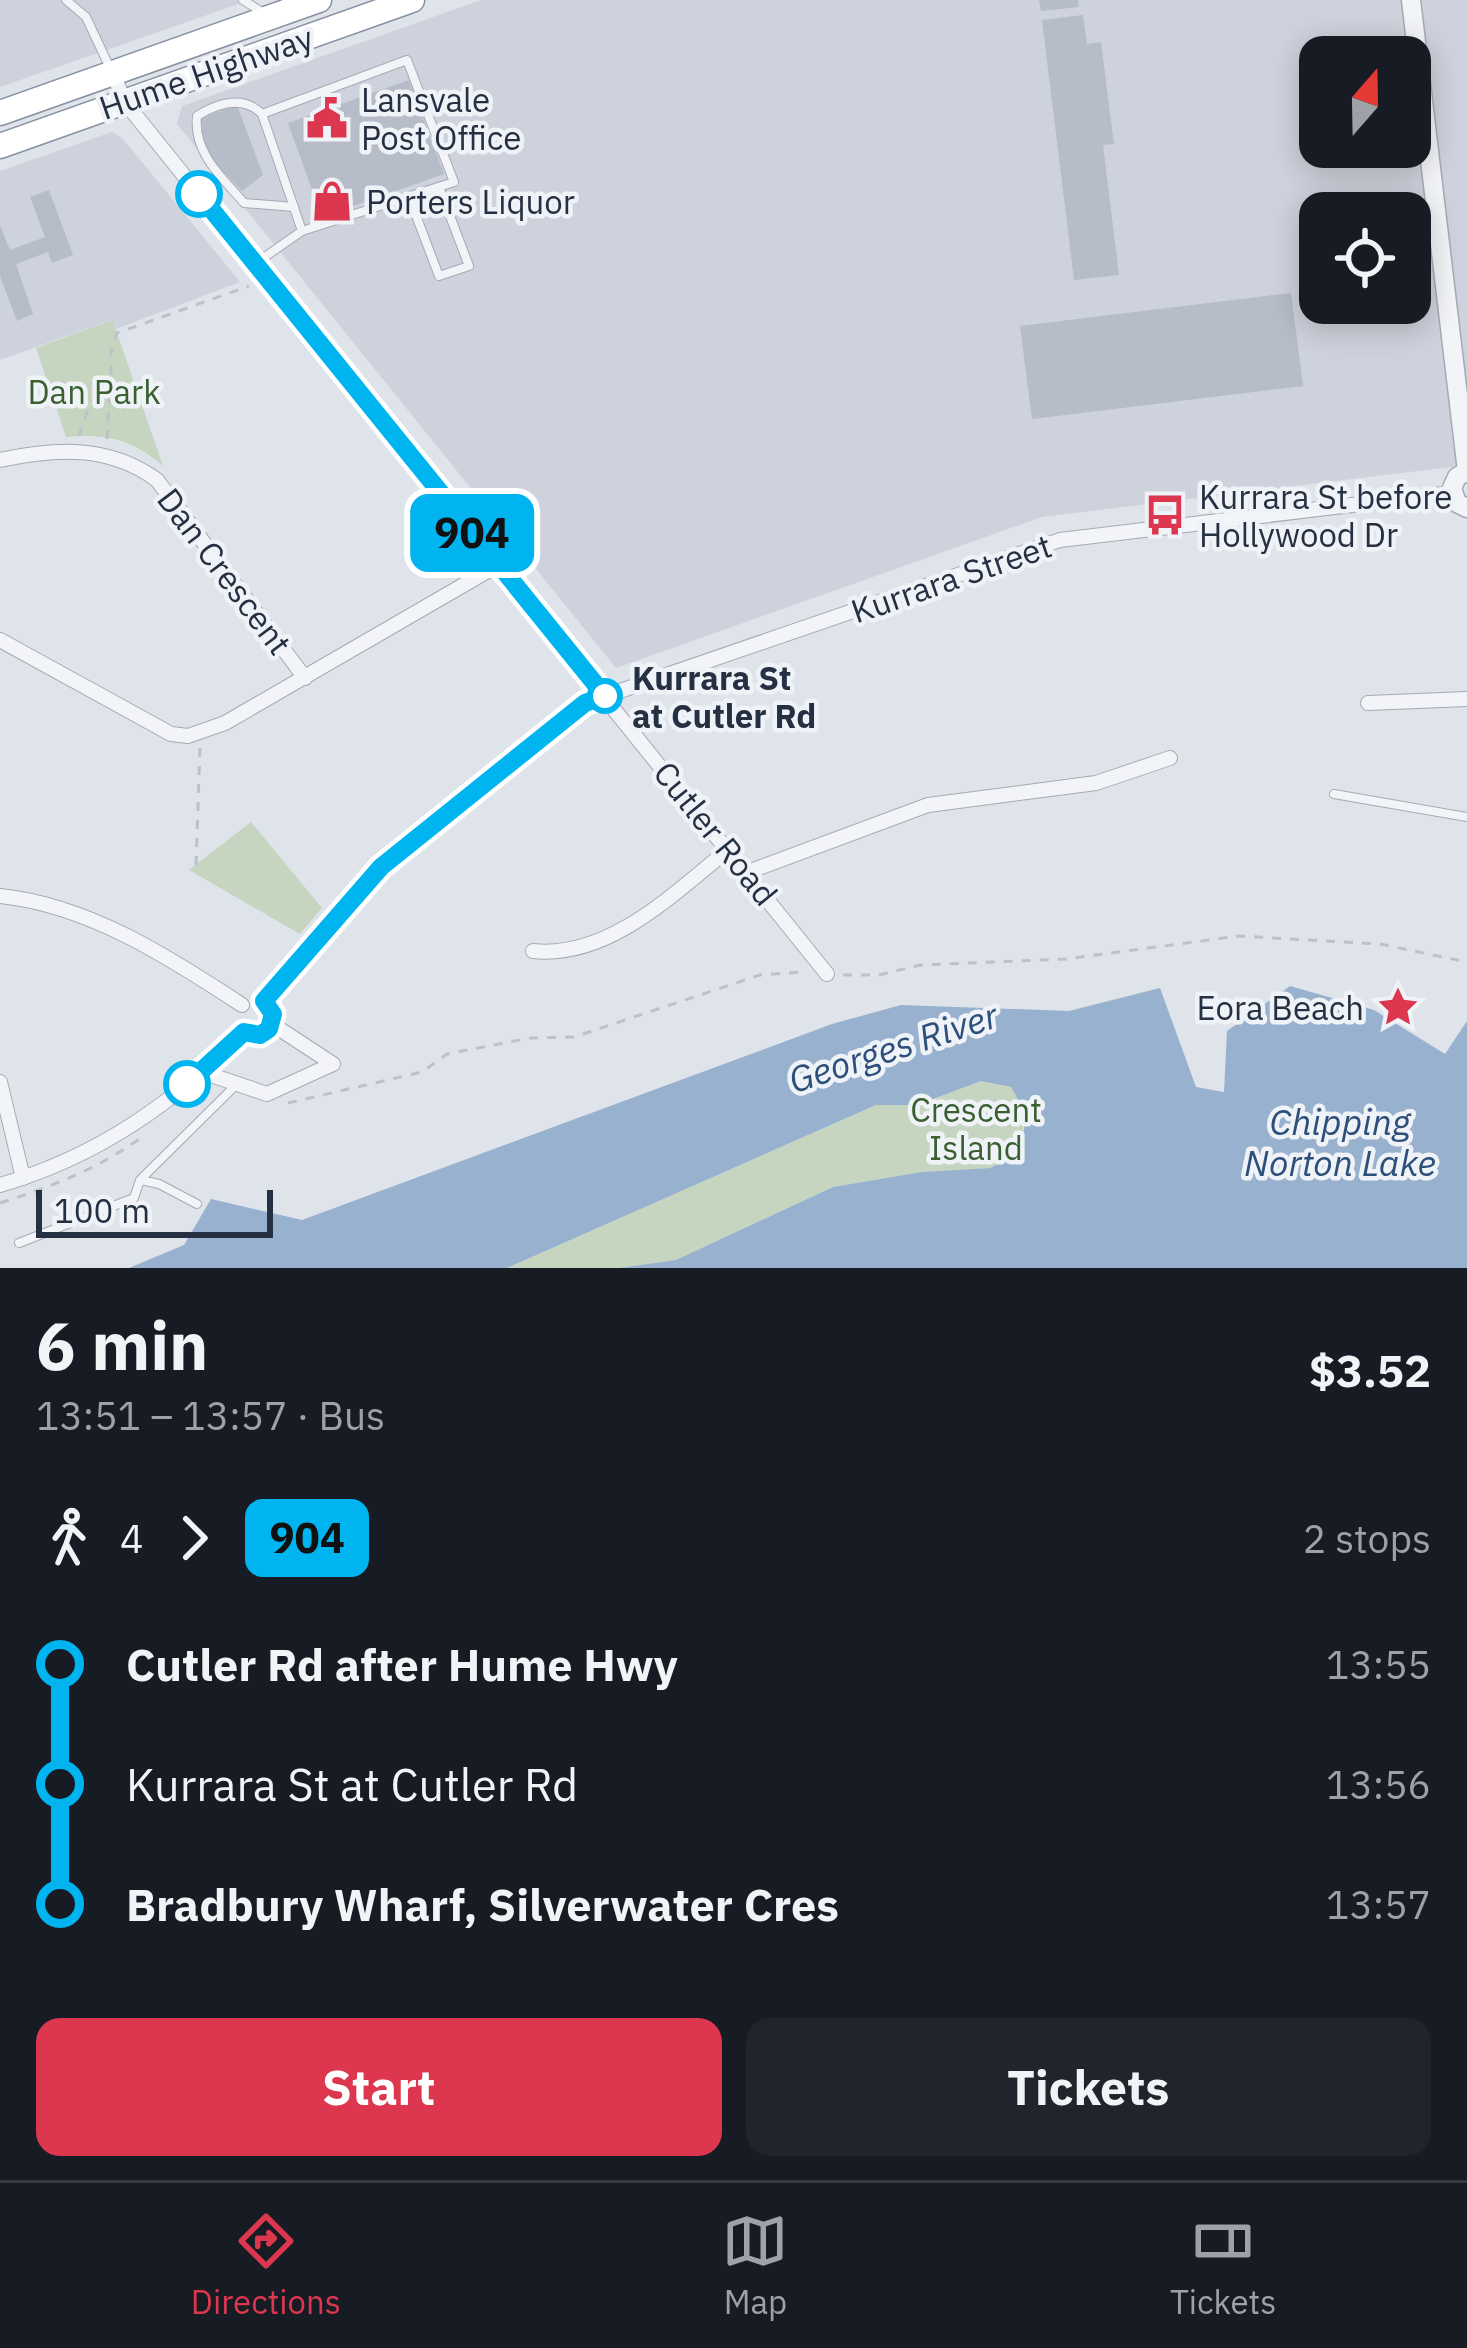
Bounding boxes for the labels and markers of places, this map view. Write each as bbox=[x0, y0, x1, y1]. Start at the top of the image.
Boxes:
place label: Lansvale Post Office bbox=[361, 78, 521, 159]
public building icon: Lansvale Post Office bbox=[304, 95, 350, 141]
unlabelled marker bbox=[177, 172, 221, 216]
shop icon: Porters Liquor bbox=[309, 178, 355, 224]
place label: Porters Liquor bbox=[366, 180, 575, 223]
place label: Kurrara St before Hollywood Dr bbox=[1199, 475, 1452, 556]
bus stop icon: Kurrara St before Hollywood Dr bbox=[1142, 492, 1188, 538]
place label: Kurrara St at Cutler Rd bbox=[632, 656, 816, 737]
marker: Kurrara St at Cutler Rd bbox=[589, 680, 621, 712]
place icon: Eora Beach bbox=[1375, 984, 1421, 1030]
place label: Eora Beach bbox=[1197, 986, 1364, 1029]
unlabelled marker bbox=[165, 1062, 209, 1106]

